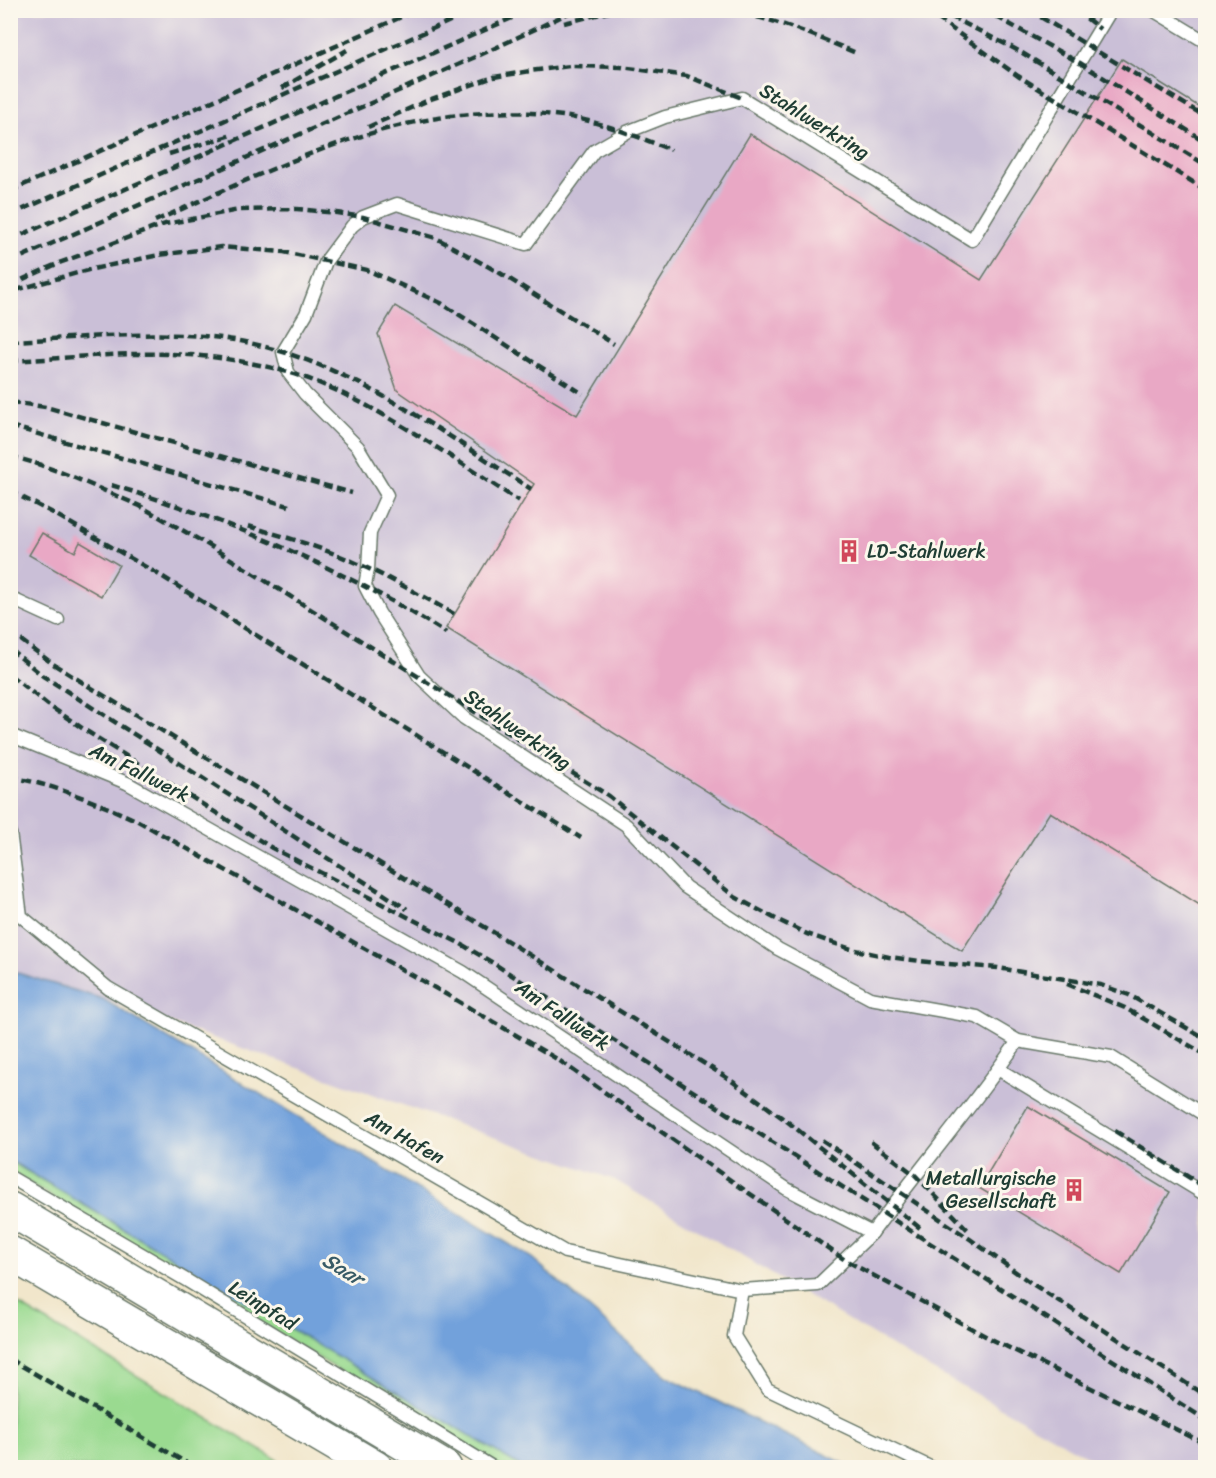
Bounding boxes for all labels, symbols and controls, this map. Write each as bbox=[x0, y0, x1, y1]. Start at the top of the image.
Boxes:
street label: Stahlwerkring bbox=[752, 73, 877, 169]
place label: LD-Stahlwerk bbox=[867, 534, 986, 569]
building icon: LD-Stahlwerk bbox=[836, 538, 862, 564]
street label: Stahlwerkring bbox=[456, 679, 579, 780]
street label: Am Fallwerk bbox=[82, 732, 196, 812]
street label: Am Fallwerk bbox=[507, 970, 618, 1060]
street label: Am Hafen bbox=[357, 1100, 452, 1175]
place label: Metallurgische Gesellschaft bbox=[926, 1161, 1056, 1219]
building icon: Metallurgische Gesellschaft bbox=[1061, 1177, 1087, 1203]
water label: Saar bbox=[315, 1242, 375, 1299]
street label: Leinpfad bbox=[221, 1271, 305, 1341]

